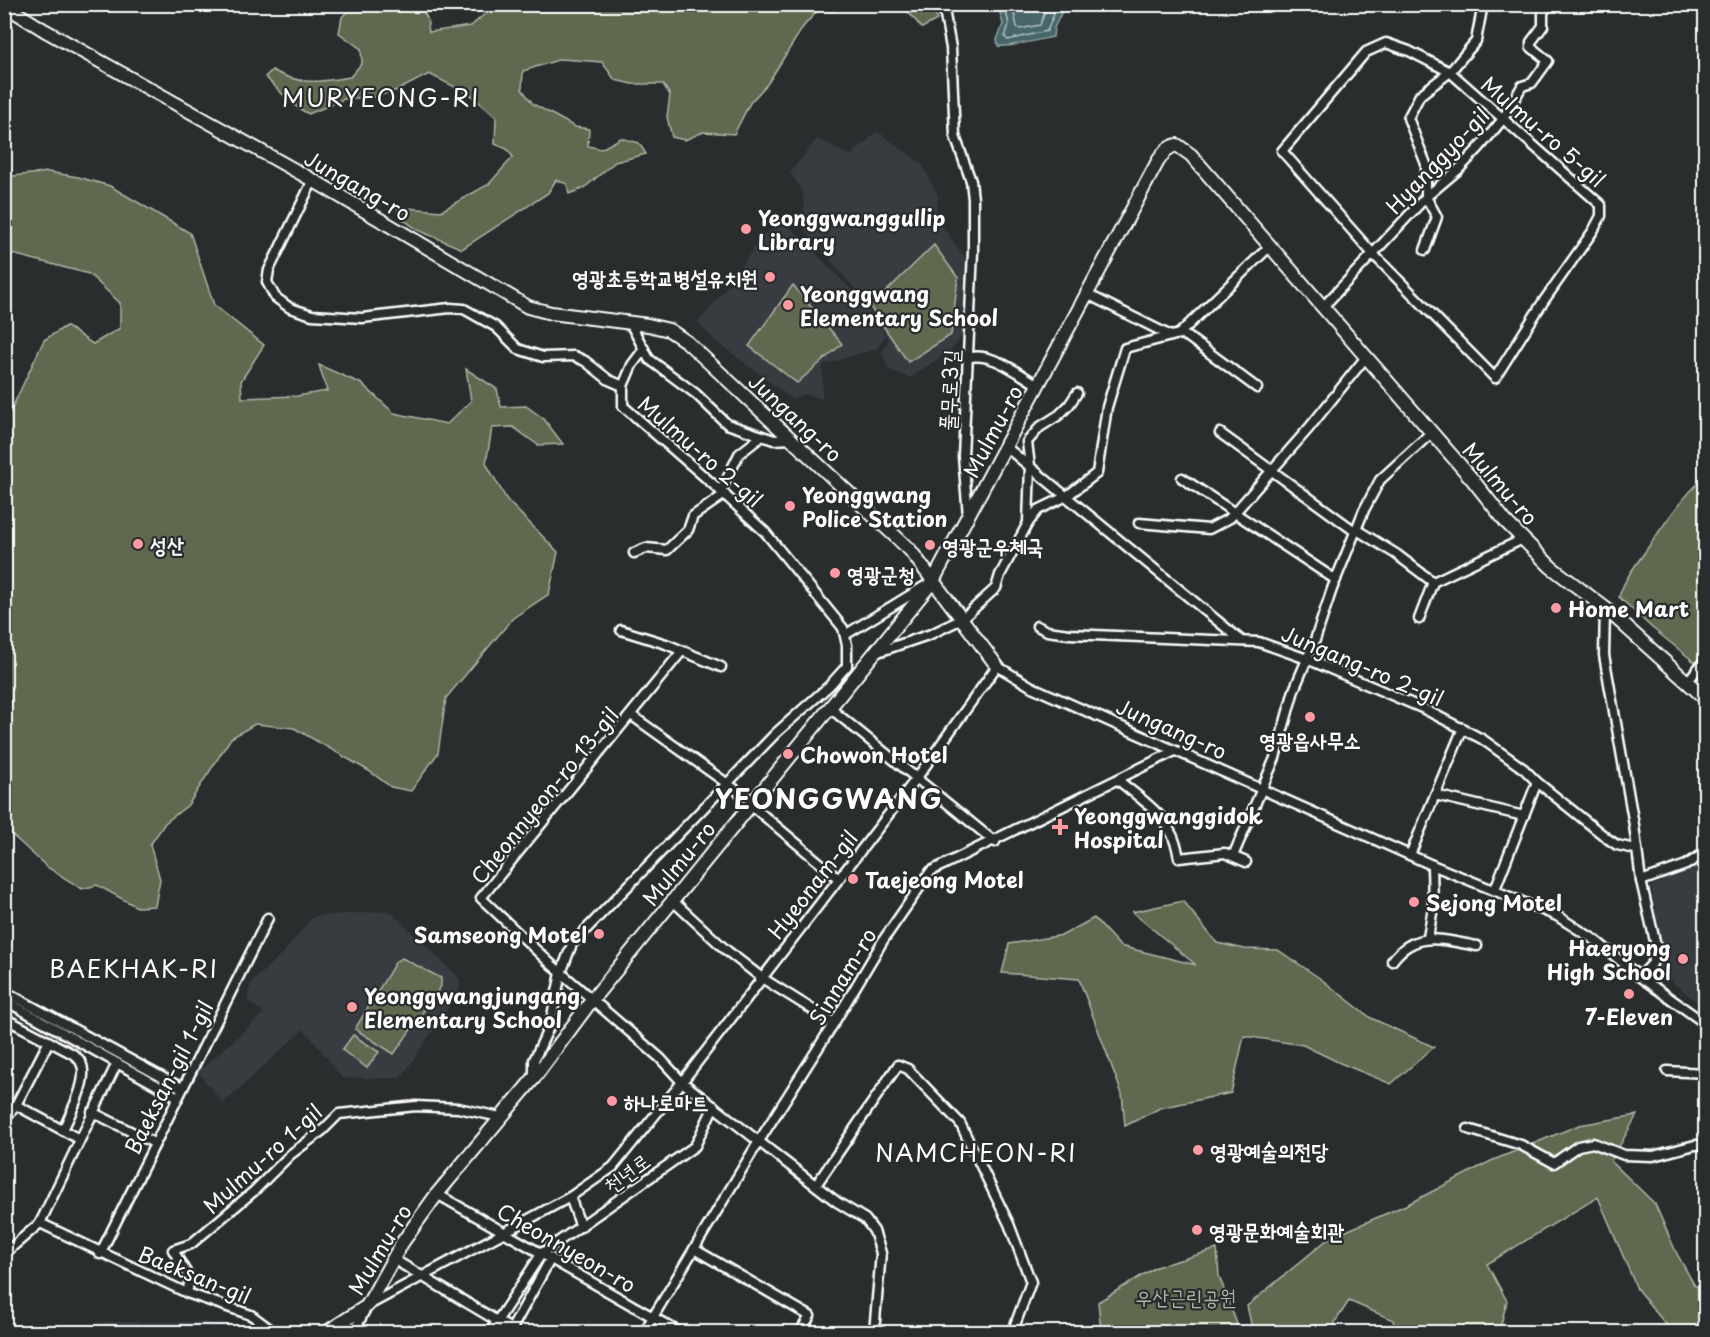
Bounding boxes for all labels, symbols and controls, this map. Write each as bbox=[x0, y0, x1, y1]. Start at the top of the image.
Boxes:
street label: Mulmu-ro 5-gil bbox=[1475, 68, 1613, 194]
district label: MURYEONG-RI bbox=[282, 79, 480, 115]
street label: Hyanggyo-gil bbox=[1378, 99, 1496, 221]
street label: Jungang-ro bbox=[299, 142, 417, 228]
place label: Yeonggwanggullip Library bbox=[758, 201, 946, 257]
marker: Yeonggwanggullip Library bbox=[739, 222, 753, 236]
place label: 영광초등학교병설유치원 bbox=[572, 261, 758, 293]
marker: 영광초등학교병설유치원 bbox=[763, 270, 777, 284]
place label: Yeonggwang Elementary School bbox=[800, 277, 998, 333]
marker: Yeonggwang Elementary School bbox=[781, 298, 795, 312]
street label: 풀무로3길 bbox=[930, 348, 966, 432]
street label: Jungang-ro bbox=[742, 365, 850, 469]
street label: Mulmu-ro bbox=[954, 379, 1030, 483]
street label: Mulmu-ro 2-gil bbox=[632, 388, 770, 514]
street label: Mulmu-ro bbox=[1456, 434, 1546, 532]
place label: Yeonggwang Police Station bbox=[802, 478, 948, 534]
marker: Yeonggwang Police Station bbox=[783, 499, 797, 513]
place label: 성산 bbox=[150, 528, 184, 560]
place label: 영광군우체국 bbox=[942, 529, 1043, 561]
marker: 성산 bbox=[131, 537, 145, 551]
marker: 영광군우체국 bbox=[923, 538, 937, 552]
place label: 영광군청 bbox=[847, 557, 915, 589]
marker: 영광군청 bbox=[828, 566, 842, 580]
place label: Home Mart bbox=[1568, 592, 1689, 624]
marker: Home Mart bbox=[1549, 601, 1563, 615]
street label: Jungang-ro 2-gil bbox=[1277, 616, 1449, 714]
street label: Jungang-ro bbox=[1112, 689, 1232, 767]
street label: Cheonnyeon-ro 13-gil bbox=[462, 700, 626, 890]
marker: 영광읍사무소 bbox=[1303, 710, 1317, 724]
place label: 영광읍사무소 bbox=[1259, 723, 1361, 755]
place label: Chowon Hotel bbox=[800, 738, 948, 770]
marker: Chowon Hotel bbox=[781, 747, 795, 761]
district label: YEONGGWANG bbox=[715, 777, 943, 818]
place label: Yeonggwanggidok Hospital bbox=[1074, 799, 1263, 855]
street label: Mulmu-ro bbox=[634, 814, 722, 912]
marker: Yeonggwanggidok Hospital bbox=[1051, 818, 1069, 836]
street label: Hyeonam-gil bbox=[759, 823, 865, 945]
place label: Taejeong Motel bbox=[865, 863, 1024, 895]
marker: Taejeong Motel bbox=[846, 872, 860, 886]
place label: Sejong Motel bbox=[1426, 886, 1562, 918]
marker: Sejong Motel bbox=[1407, 895, 1421, 909]
place label: Samseong Motel bbox=[414, 918, 587, 950]
street label: Sinnam-ro bbox=[800, 921, 884, 1031]
marker: Samseong Motel bbox=[592, 927, 606, 941]
place label: Haeryong High School bbox=[1547, 931, 1671, 987]
district label: BAEKHAK-RI bbox=[49, 950, 219, 986]
marker: Haeryong High School bbox=[1676, 952, 1690, 966]
place label: Yeonggwangjungang Elementary School bbox=[364, 979, 580, 1035]
marker: 7-Eleven bbox=[1622, 987, 1636, 1001]
street label: Baeksan-gil 1-gil bbox=[115, 995, 221, 1159]
marker: Yeonggwangjungang Elementary School bbox=[345, 1000, 359, 1014]
place label: 7-Eleven bbox=[1585, 1000, 1673, 1032]
place label: 하나로마트 bbox=[623, 1085, 709, 1117]
marker: 하나로마트 bbox=[605, 1094, 619, 1108]
street label: Mulmu-ro 1-gil bbox=[195, 1096, 329, 1220]
district label: NAMCHEON-RI bbox=[875, 1134, 1077, 1170]
place label: 영광예술의전당 bbox=[1210, 1134, 1328, 1166]
marker: 영광예술의전당 bbox=[1191, 1143, 1205, 1157]
street label: 천년로 bbox=[596, 1144, 656, 1200]
street label: Cheonnyeon-ro bbox=[492, 1194, 642, 1300]
street label: Mulmu-ro bbox=[339, 1198, 419, 1300]
place label: 영광문화예술회관 bbox=[1209, 1214, 1344, 1246]
marker: 영광문화예술회관 bbox=[1190, 1223, 1204, 1237]
street label: Baeksan-gil bbox=[134, 1237, 256, 1311]
park label: 우산근린공원 bbox=[1135, 1280, 1237, 1312]

